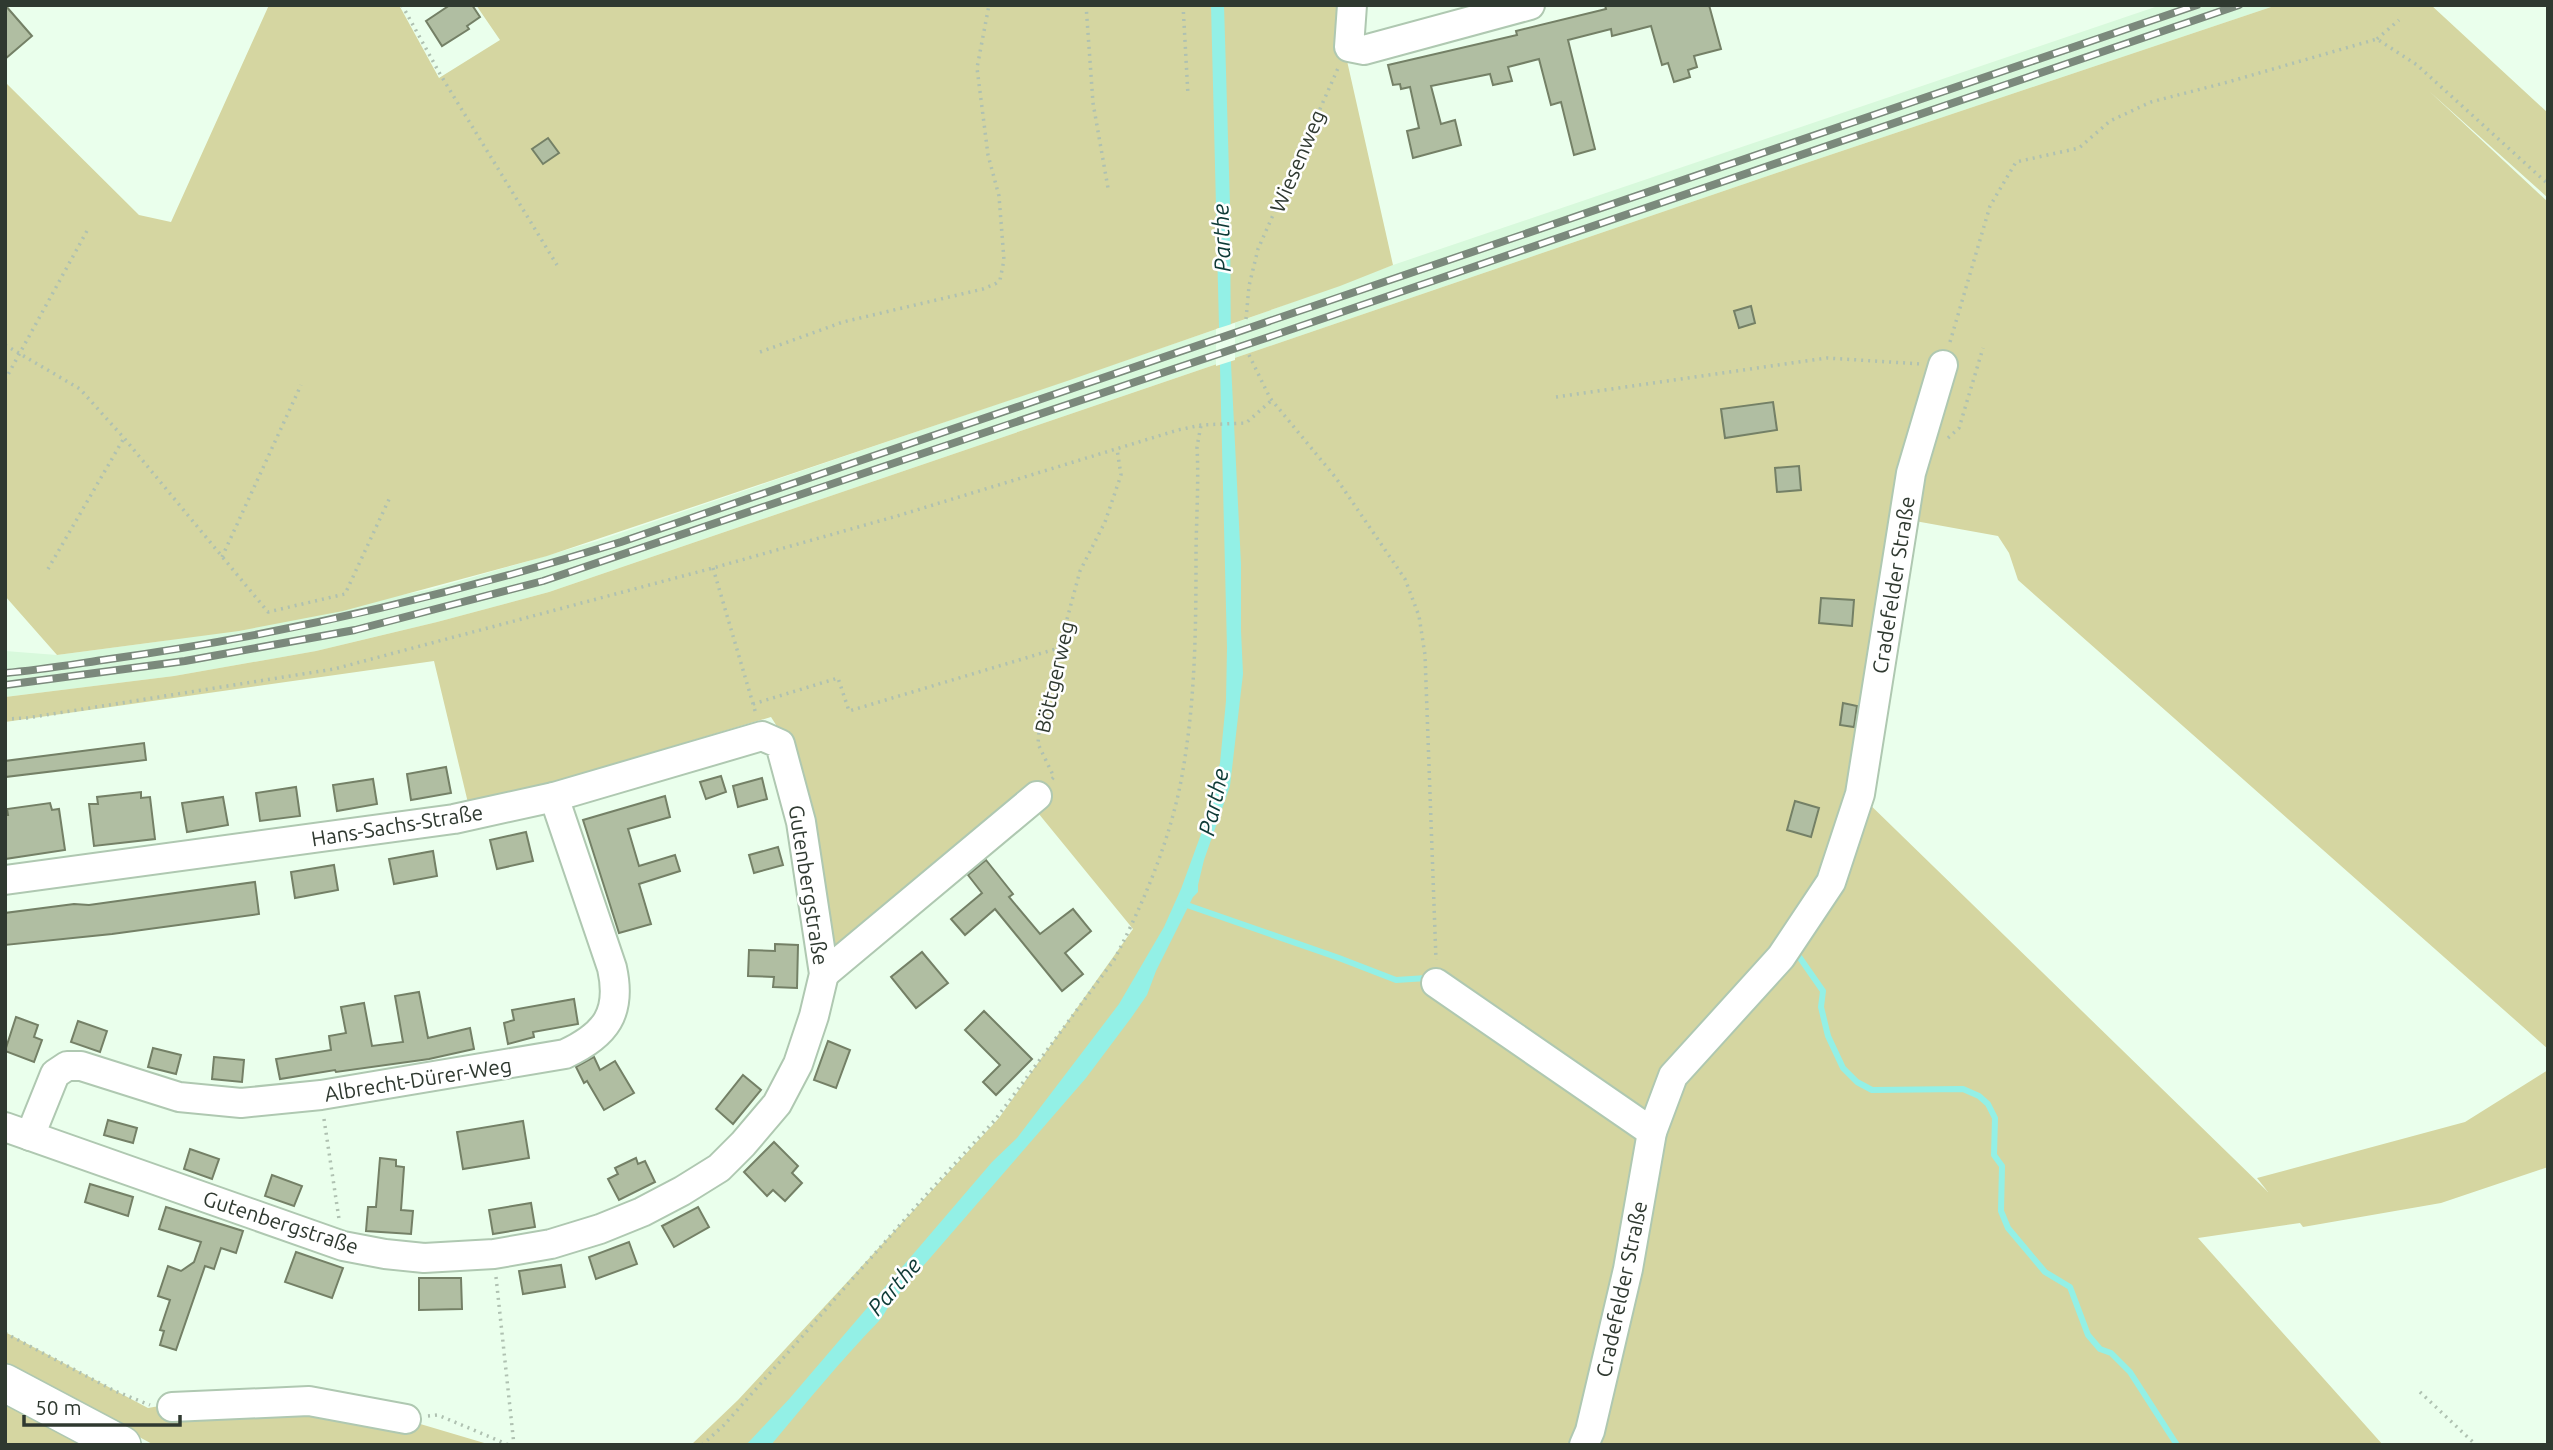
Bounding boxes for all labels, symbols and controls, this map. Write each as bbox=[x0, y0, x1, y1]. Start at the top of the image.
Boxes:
street label: Wiesenweg bbox=[1265, 106, 1329, 216]
water label: Parthe bbox=[1207, 203, 1235, 272]
street label: Cradefelder Straße bbox=[1867, 495, 1919, 675]
street label: Böttgerweg bbox=[1029, 619, 1079, 735]
water label: Parthe bbox=[1193, 766, 1233, 838]
street label: Hans-Sachs-Straße bbox=[309, 800, 485, 850]
street label: Gutenbergstraße bbox=[784, 803, 834, 967]
street label: Albrecht-Dürer-Weg bbox=[323, 1052, 513, 1106]
street label: Gutenbergstraße bbox=[200, 1186, 362, 1258]
street label: Cradefelder Straße bbox=[1591, 1199, 1651, 1379]
water label: Parthe bbox=[862, 1252, 926, 1320]
scale bar bbox=[24, 1384, 180, 1428]
text: 50 m bbox=[35, 1395, 82, 1419]

